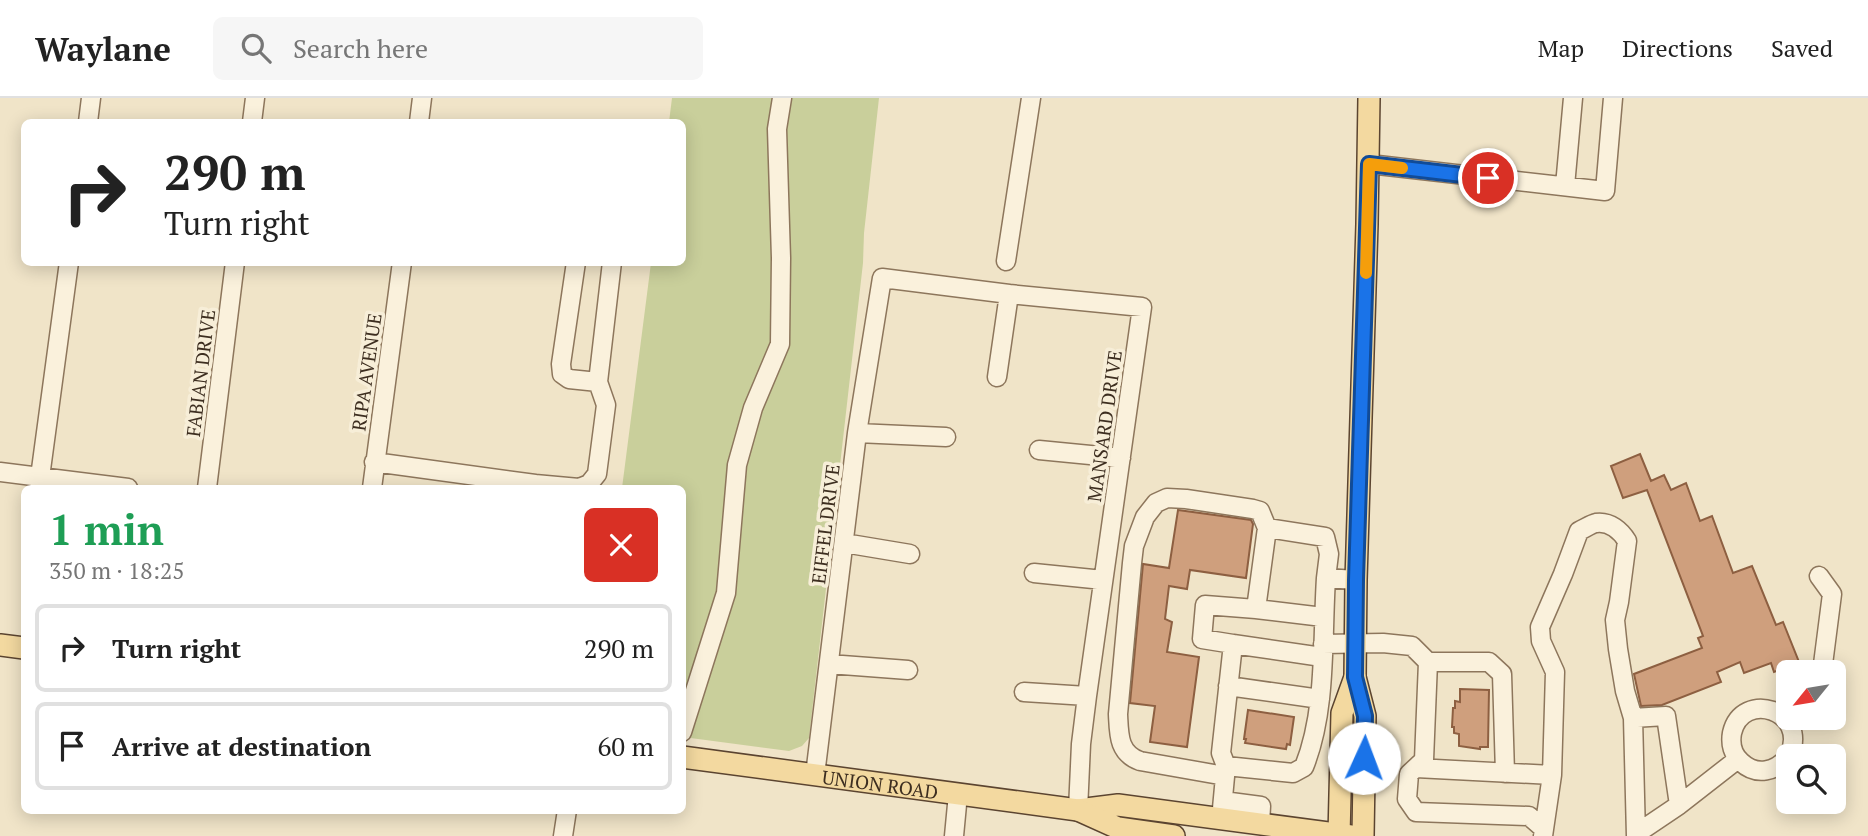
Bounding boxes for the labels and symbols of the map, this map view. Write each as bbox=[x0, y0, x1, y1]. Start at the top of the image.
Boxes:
pin bbox=[1458, 148, 1518, 208]
street label: FABIAN DRIVE bbox=[180, 308, 220, 438]
street label: RIPA AVENUE bbox=[345, 312, 387, 432]
street label: MANSARD DRIVE bbox=[1081, 349, 1127, 503]
street label: EIFFEL DRIVE bbox=[805, 463, 845, 585]
north arrow bbox=[1776, 660, 1846, 730]
position arrow bbox=[1327, 721, 1401, 795]
street label: UNION ROAD bbox=[821, 763, 940, 804]

